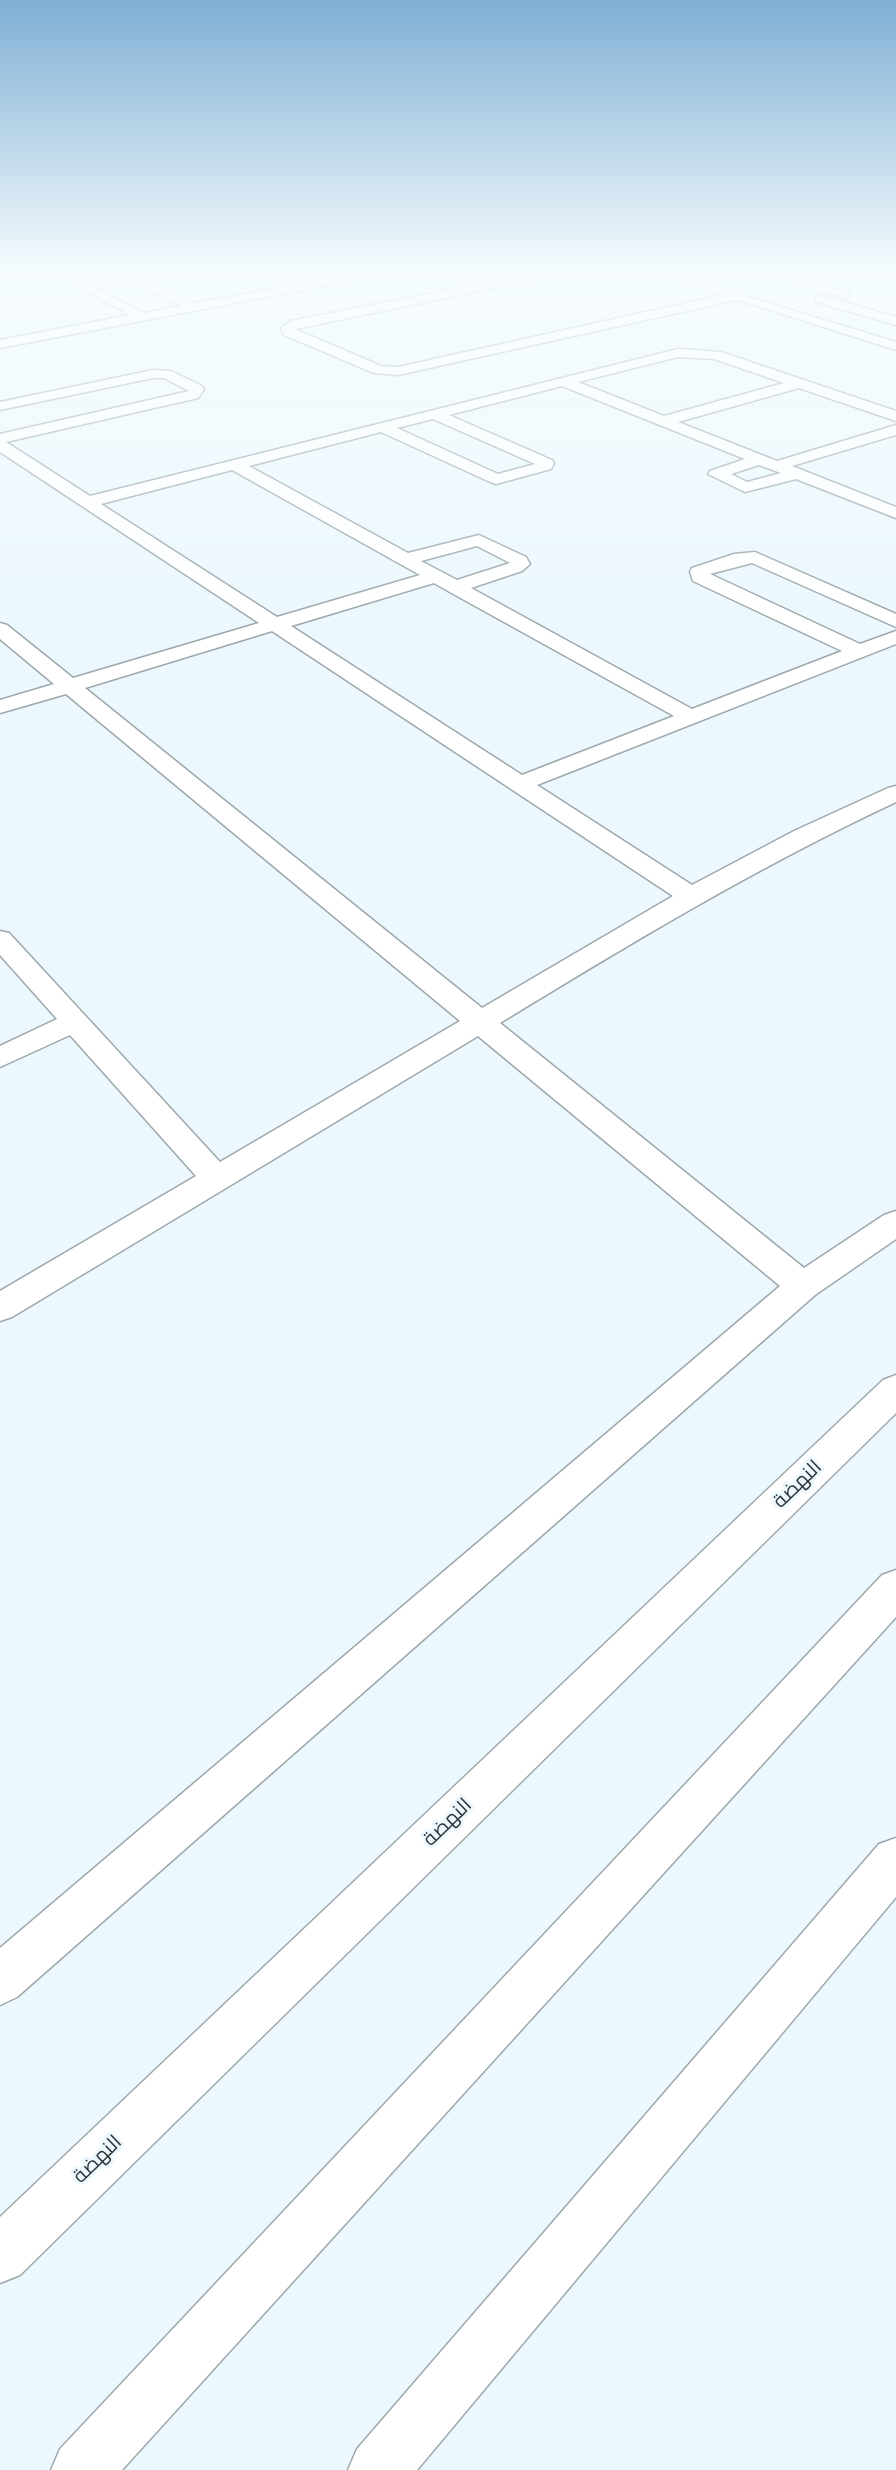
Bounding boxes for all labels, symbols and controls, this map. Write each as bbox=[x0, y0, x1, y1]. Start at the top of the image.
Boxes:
street label: النهضة bbox=[769, 1456, 827, 1514]
street label: النهضة bbox=[419, 1794, 477, 1852]
street label: النهضة bbox=[69, 2131, 127, 2189]

